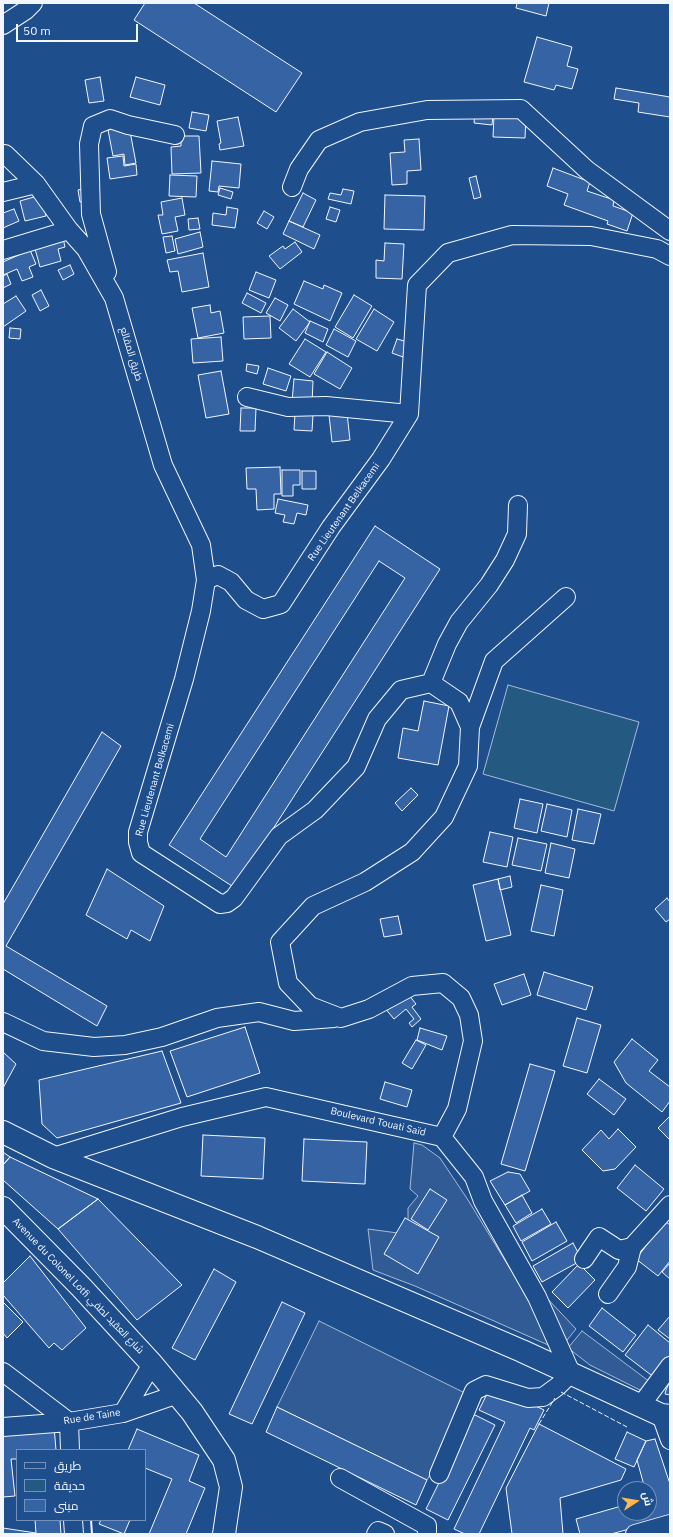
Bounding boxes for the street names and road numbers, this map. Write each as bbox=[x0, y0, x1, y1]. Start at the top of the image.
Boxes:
street label: طريق المقالع bbox=[117, 326, 145, 382]
street label: Rue Lieutenant Belkacemi bbox=[305, 461, 383, 563]
street label: Rue Lieutenant Belkacemi bbox=[133, 722, 177, 838]
street label: Boulevard Touati Saïd bbox=[329, 1105, 427, 1139]
street label: Avenue du Colonel Lotfi شارع العقيد لطفي bbox=[10, 1216, 146, 1356]
street label: Rue de Taine bbox=[63, 1407, 121, 1427]

